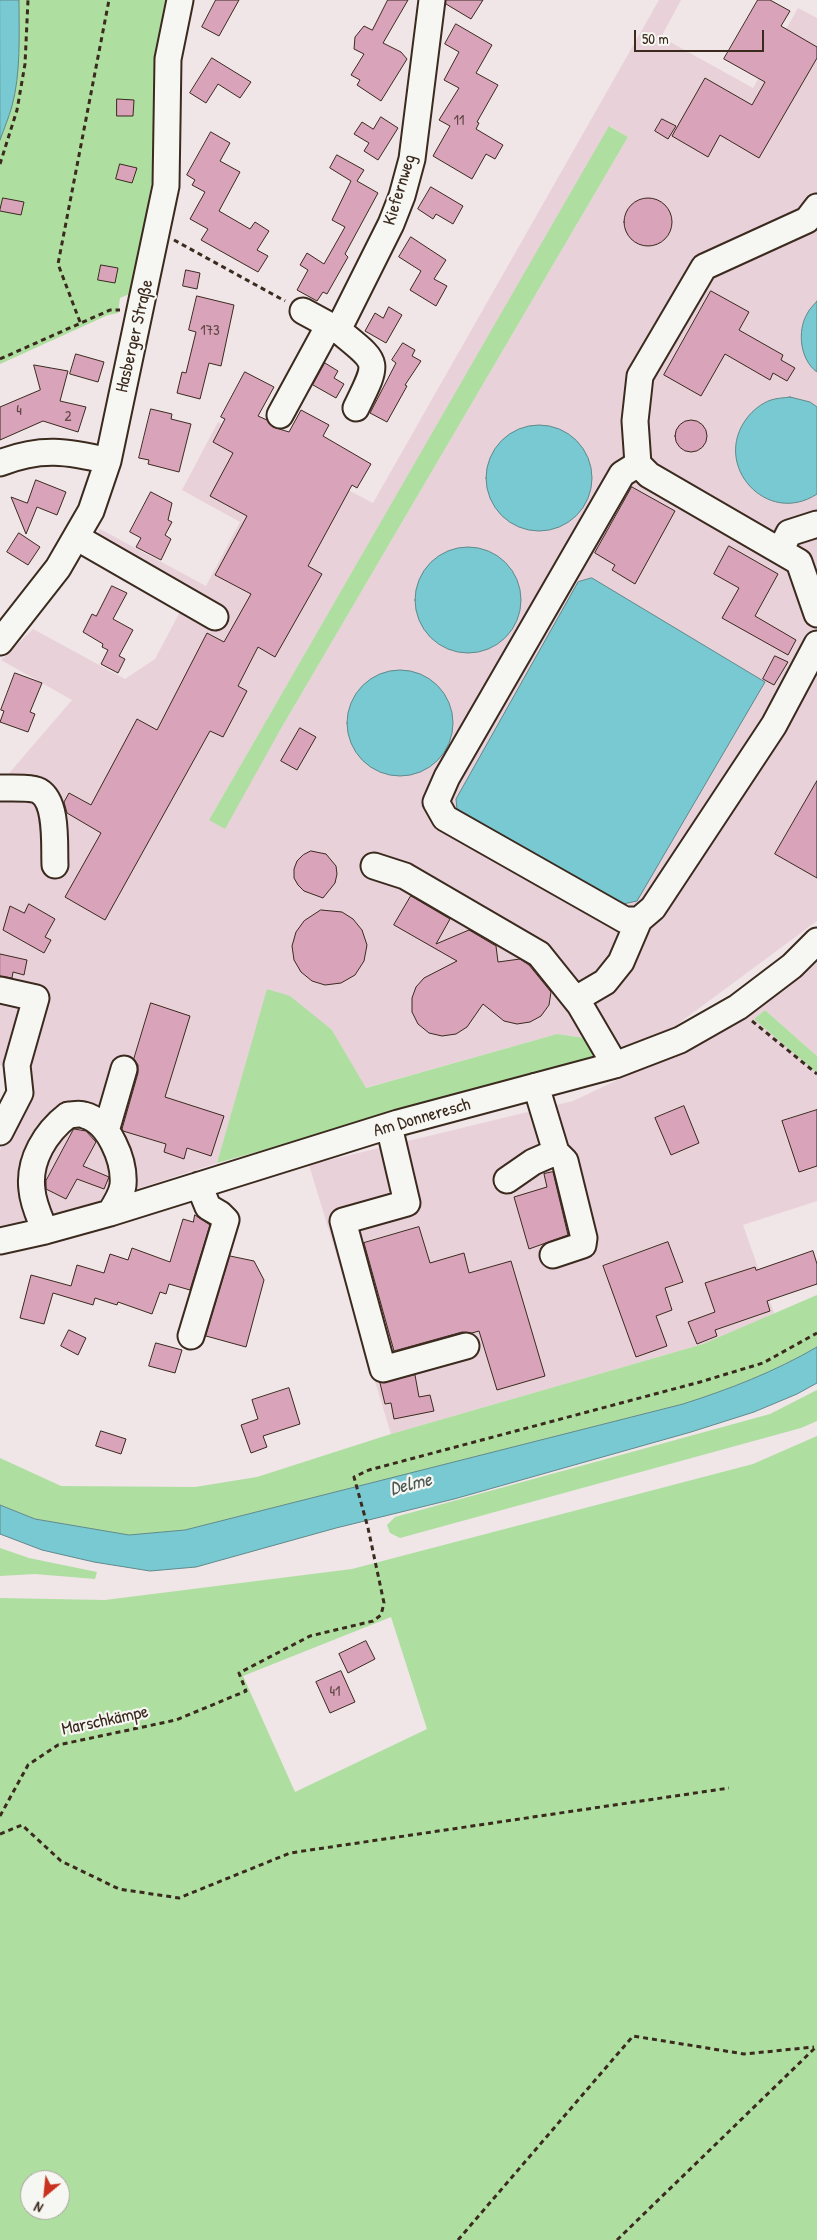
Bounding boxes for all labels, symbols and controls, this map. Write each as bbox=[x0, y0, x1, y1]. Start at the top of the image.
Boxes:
scale bar bbox=[637, 20, 767, 52]
text: 50 m bbox=[642, 28, 669, 49]
house number: 11 bbox=[454, 112, 464, 130]
street label: Kiefernweg bbox=[379, 152, 421, 228]
street label: Hasberger Straße bbox=[112, 277, 158, 395]
house number: 173 bbox=[200, 322, 220, 340]
house number: 4 bbox=[16, 402, 22, 420]
house number: 2 bbox=[64, 408, 72, 426]
street label: Am Donneresch bbox=[371, 1094, 473, 1142]
water label: Delme bbox=[388, 1469, 434, 1501]
house number: 41 bbox=[329, 1683, 341, 1701]
street label: Marschkämpe bbox=[60, 1701, 150, 1741]
north arrow bbox=[20, 2170, 70, 2220]
text: N bbox=[30, 2198, 46, 2218]

